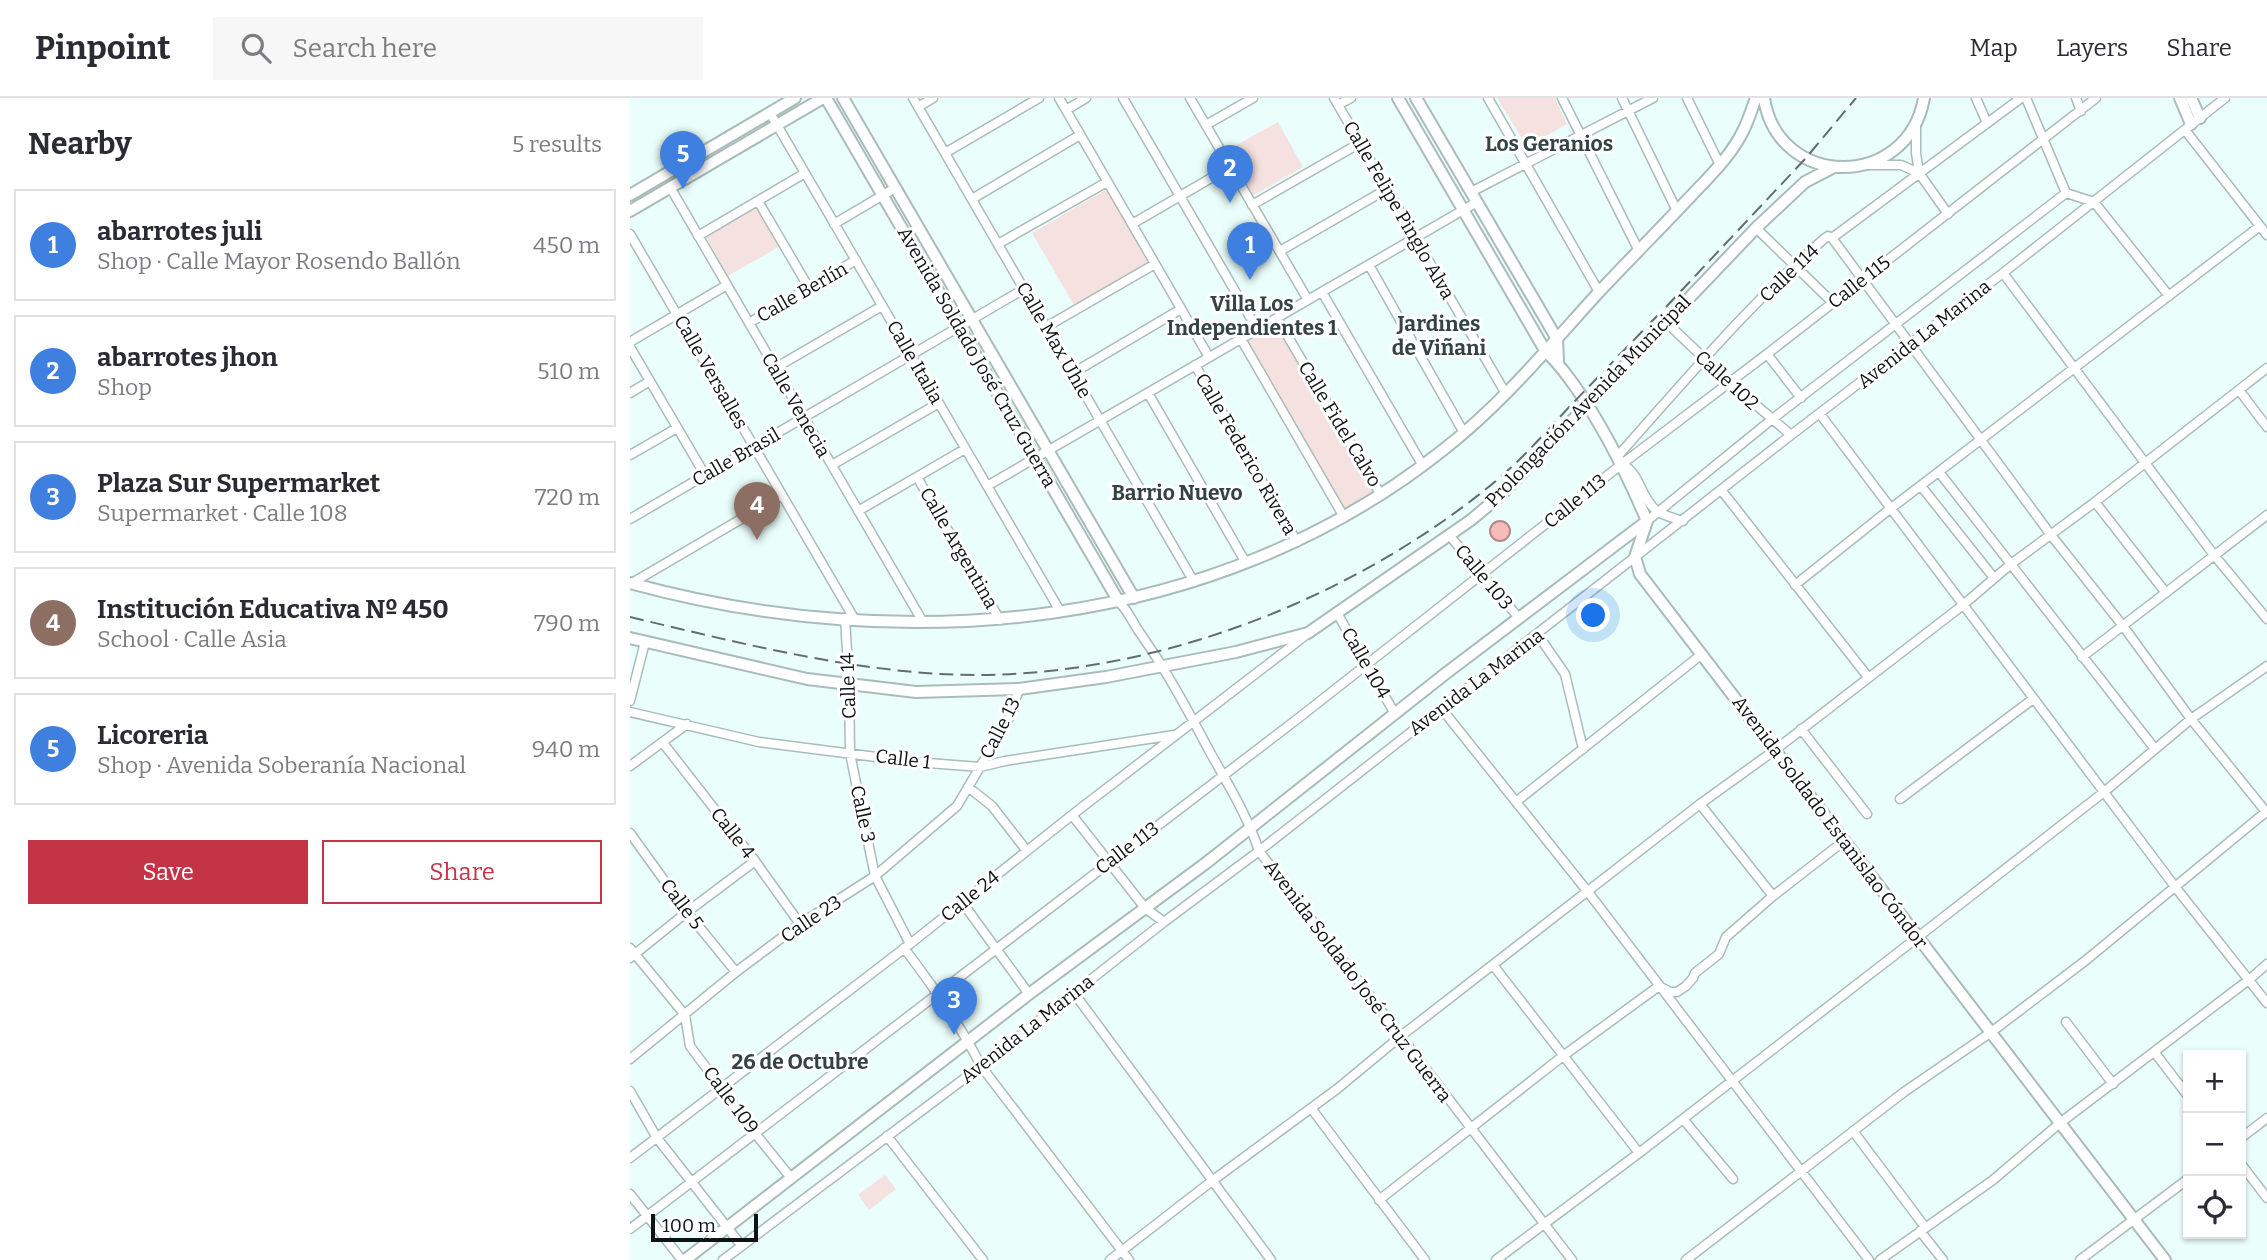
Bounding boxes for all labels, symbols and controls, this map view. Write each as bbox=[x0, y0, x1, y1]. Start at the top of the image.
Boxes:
search box bbox=[213, 17, 703, 80]
text: Pinpoint bbox=[35, 28, 171, 68]
icon: search bbox=[237, 29, 275, 67]
text: Search here bbox=[293, 33, 437, 64]
text: Map bbox=[1970, 34, 2018, 62]
text: Layers bbox=[2056, 34, 2128, 62]
text: Share bbox=[2166, 34, 2232, 62]
street label: Calle Felipe Pinglo Alva bbox=[1339, 117, 1460, 304]
text: Nearby bbox=[28, 126, 132, 162]
text: 5 results bbox=[512, 130, 602, 158]
pin: 5 bbox=[660, 131, 706, 189]
district label: Los Geranios bbox=[1485, 131, 1613, 157]
pin: 2 bbox=[1207, 145, 1253, 203]
text: abarrotes juli bbox=[97, 216, 262, 247]
street label: Avenida Soldado José Cruz Guerra bbox=[893, 222, 1062, 492]
pin: 1 bbox=[1227, 222, 1273, 280]
text: 1 bbox=[48, 231, 58, 259]
text: 450 m bbox=[533, 231, 600, 259]
street label: Calle 114 bbox=[1754, 239, 1824, 307]
text: Shop · Calle Mayor Rosendo Ballón bbox=[97, 247, 461, 275]
street label: Calle 115 bbox=[1823, 250, 1895, 314]
street label: Calle Berlín bbox=[753, 257, 851, 327]
street label: Avenida La Marina bbox=[1853, 274, 1996, 393]
street label: Calle Max Uhle bbox=[1011, 278, 1097, 402]
street label: Prolongación Avenida Municipal bbox=[1481, 290, 1695, 512]
district label: Villa Los Independientes 1 bbox=[1167, 291, 1337, 341]
street label: Calle Versalles bbox=[669, 311, 753, 433]
district label: Jardines de Viñani bbox=[1392, 311, 1486, 361]
street label: Calle Italia bbox=[882, 316, 948, 408]
text: abarrotes jhon bbox=[97, 342, 278, 373]
street label: Calle 102 bbox=[1690, 345, 1764, 415]
street label: Calle Venecia bbox=[757, 348, 836, 462]
text: 2 bbox=[47, 357, 59, 385]
text: 510 m bbox=[537, 357, 600, 385]
street label: Calle Fidel Calvo bbox=[1293, 357, 1387, 491]
street label: Calle Federico Rivera bbox=[1190, 369, 1302, 539]
text: Shop bbox=[97, 373, 152, 401]
street label: Calle Brasil bbox=[688, 423, 784, 491]
text: Plaza Sur Supermarket bbox=[97, 468, 380, 499]
street label: Calle 113 bbox=[1539, 469, 1611, 533]
district label: Barrio Nuevo bbox=[1111, 480, 1243, 506]
pin: 4 bbox=[734, 482, 780, 540]
text: 3 bbox=[46, 483, 60, 511]
text: 720 m bbox=[535, 483, 600, 511]
street label: Calle Argentina bbox=[915, 483, 1003, 613]
text: Supermarket · Calle 108 bbox=[97, 499, 348, 527]
street label: Calle 103 bbox=[1450, 540, 1518, 614]
text: Institución Educativa Nº 450 bbox=[97, 594, 449, 625]
your location bbox=[1576, 598, 1610, 632]
text: 4 bbox=[46, 609, 60, 637]
text: 790 m bbox=[534, 609, 600, 637]
street label: Calle 104 bbox=[1336, 623, 1396, 703]
street label: Avenida La Marina bbox=[1404, 623, 1549, 740]
text: School · Calle Asia bbox=[97, 625, 287, 653]
street label: Calle 14 bbox=[835, 653, 861, 719]
street label: Avenida Soldado Estanislao Cóndor bbox=[1727, 691, 1933, 953]
street label: Calle 13 bbox=[975, 693, 1025, 763]
text: Licoreria bbox=[97, 720, 208, 751]
text: 5 bbox=[47, 735, 59, 763]
text: 940 m bbox=[532, 735, 600, 763]
street label: Calle 1 bbox=[874, 744, 932, 774]
text: Shop · Avenida Soberanía Nacional bbox=[97, 751, 466, 779]
street label: Calle 3 bbox=[846, 783, 880, 845]
street label: Calle 4 bbox=[706, 803, 760, 863]
street label: Calle 113 bbox=[1091, 817, 1163, 879]
button: Save bbox=[28, 840, 308, 904]
button: Share bbox=[322, 840, 602, 904]
street label: Avenida Soldado José Cruz Guerra bbox=[1259, 855, 1457, 1107]
street label: Calle 24 bbox=[936, 865, 1004, 927]
street label: Calle 5 bbox=[655, 874, 709, 934]
street label: Calle 23 bbox=[776, 890, 846, 948]
street label: Avenida La Marina bbox=[956, 969, 1099, 1088]
pin: 3 bbox=[931, 977, 977, 1035]
district label: 26 de Octubre bbox=[732, 1049, 868, 1075]
map controls bbox=[2183, 1050, 2246, 1239]
button: + bbox=[2183, 1050, 2246, 1113]
street label: Calle 109 bbox=[698, 1062, 764, 1138]
button: − bbox=[2183, 1113, 2246, 1176]
button: locate bbox=[2183, 1176, 2246, 1239]
scale bar bbox=[651, 1211, 758, 1243]
text: 100 m bbox=[662, 1214, 716, 1237]

